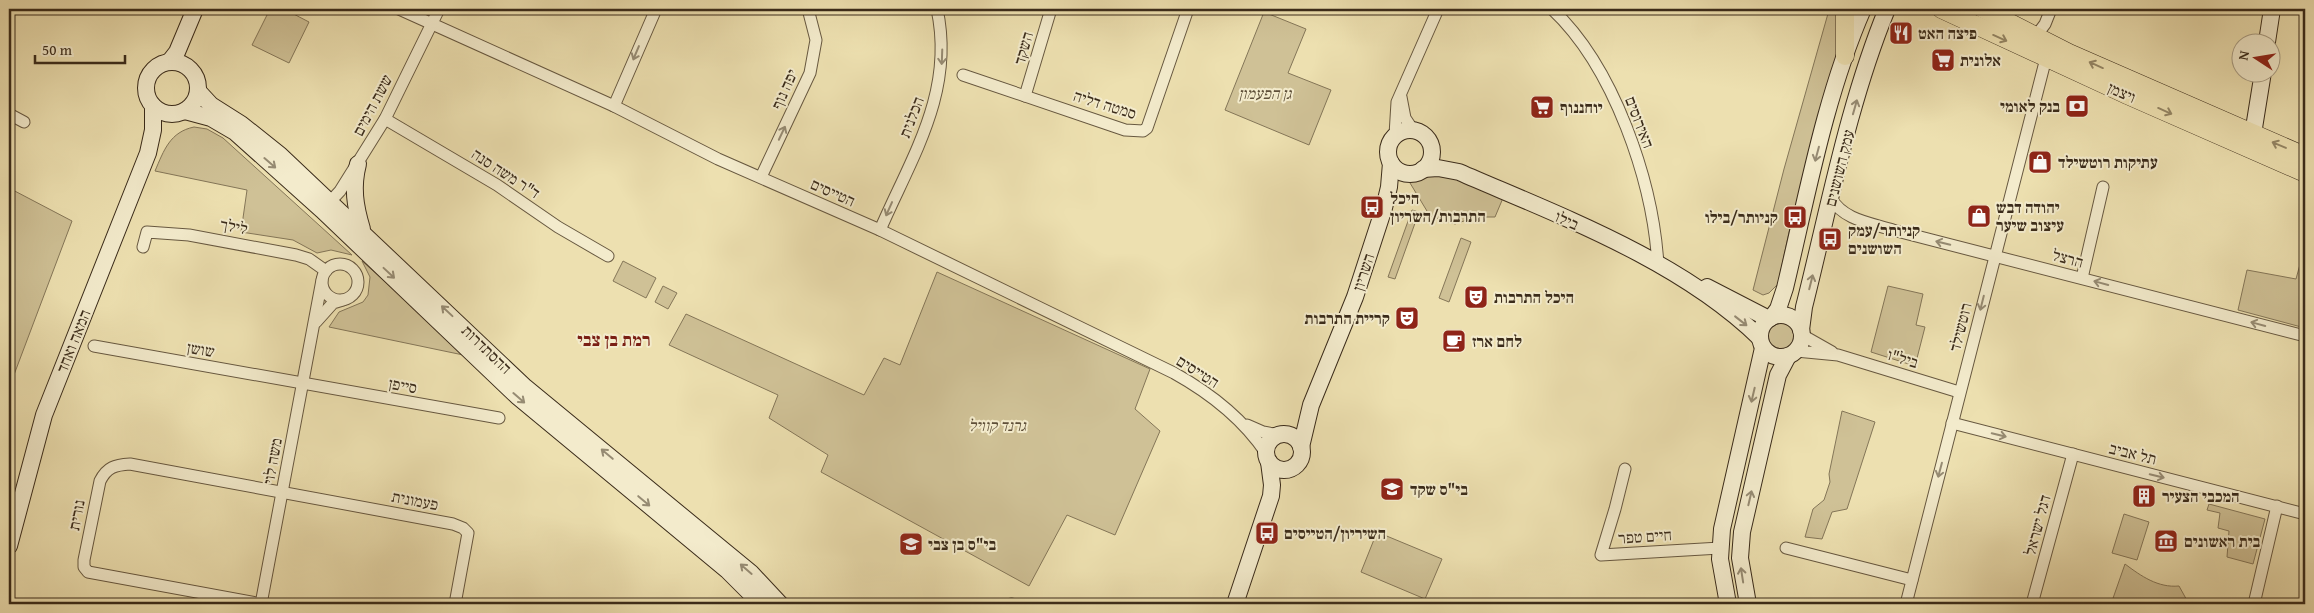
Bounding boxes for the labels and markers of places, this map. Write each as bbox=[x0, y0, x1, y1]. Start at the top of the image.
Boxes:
restaurant icon: פיצה האט bbox=[1888, 20, 1914, 46]
place label: פיצה האט bbox=[1918, 21, 1977, 45]
supermarket icon: אלונית bbox=[1930, 47, 1956, 73]
place label: אלונית bbox=[1960, 48, 2001, 72]
bank icon: בנק לאומי bbox=[2064, 93, 2090, 119]
supermarket icon: יוחננוף bbox=[1529, 94, 1555, 120]
place label: בנק לאומי bbox=[2000, 94, 2060, 118]
place label: יוחננוף bbox=[1560, 95, 1603, 119]
shop icon: עתיקות רוטשילד bbox=[2027, 149, 2053, 175]
place label: עתיקות רוטשילד bbox=[2058, 150, 2158, 174]
place label: היכל התרבות/השריון bbox=[1390, 186, 1486, 228]
bus stop icon: היכל התרבות/השריון bbox=[1359, 194, 1385, 220]
place label: יהודה דבש עיצוב שיער bbox=[1996, 195, 2064, 237]
shop icon: יהודה דבש עיצוב שיער bbox=[1966, 203, 1992, 229]
bus stop icon: קניותר/בילו bbox=[1782, 204, 1808, 230]
place label: קניותר/בילו bbox=[1705, 205, 1778, 229]
place label: קניותר/עמק השושנים bbox=[1848, 218, 1920, 260]
bus stop icon: קניותר/עמק השושנים bbox=[1817, 226, 1843, 252]
theatre icon: היכל התרבות bbox=[1463, 284, 1489, 310]
place label: היכל התרבות bbox=[1494, 285, 1574, 309]
theatre icon: קריית התרבות bbox=[1394, 305, 1420, 331]
place label: קריית התרבות bbox=[1305, 306, 1390, 330]
cafe icon: לחם ארז bbox=[1441, 328, 1467, 354]
place label: לחם ארז bbox=[1472, 329, 1522, 353]
school or university icon: בי"ס שקד bbox=[1379, 476, 1405, 502]
place label: בי"ס שקד bbox=[1410, 477, 1468, 501]
building icon: המכבי הצעיר bbox=[2131, 483, 2157, 509]
place label: המכבי הצעיר bbox=[2162, 484, 2240, 508]
bus stop icon: השיריון/הטייסים bbox=[1254, 520, 1280, 546]
place label: השיריון/הטייסים bbox=[1284, 521, 1386, 545]
museum icon: בית ראשונים bbox=[2153, 528, 2179, 554]
place label: בית ראשונים bbox=[2184, 529, 2261, 553]
school or university icon: בי"ס בן צבי bbox=[898, 531, 924, 557]
place label: בי"ס בן צבי bbox=[928, 532, 997, 556]

